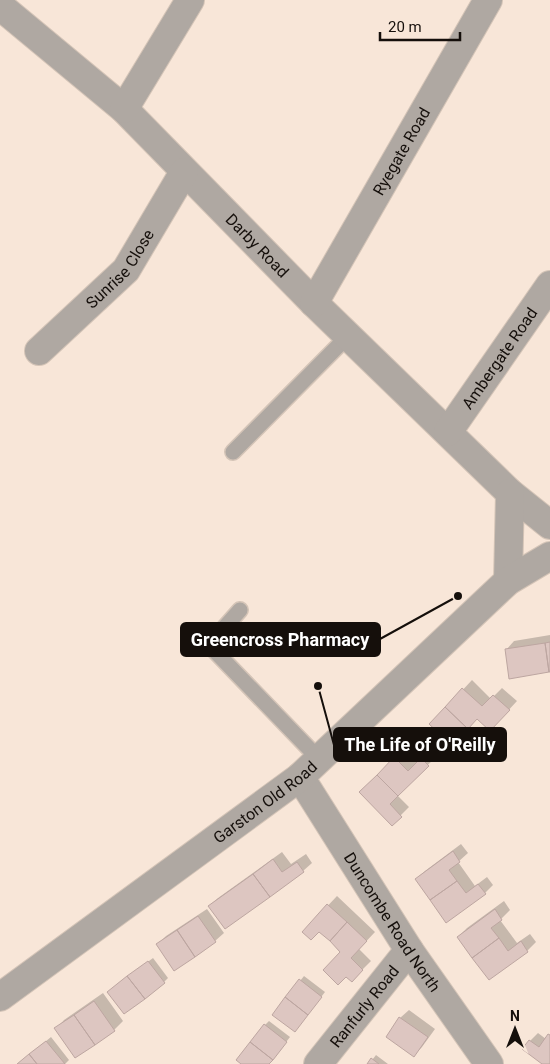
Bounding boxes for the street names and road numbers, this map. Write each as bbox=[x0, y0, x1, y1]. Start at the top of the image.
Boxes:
street label: Ryegate Road bbox=[369, 104, 434, 199]
street label: Darby Road bbox=[222, 210, 293, 282]
street label: Sunrise Close bbox=[82, 226, 158, 312]
street label: Ambergate Road bbox=[458, 304, 542, 413]
street label: Garston Old Road bbox=[210, 757, 321, 847]
street label: Duncombe Road North bbox=[340, 849, 444, 996]
street label: Ranfurly Road bbox=[326, 962, 403, 1051]

